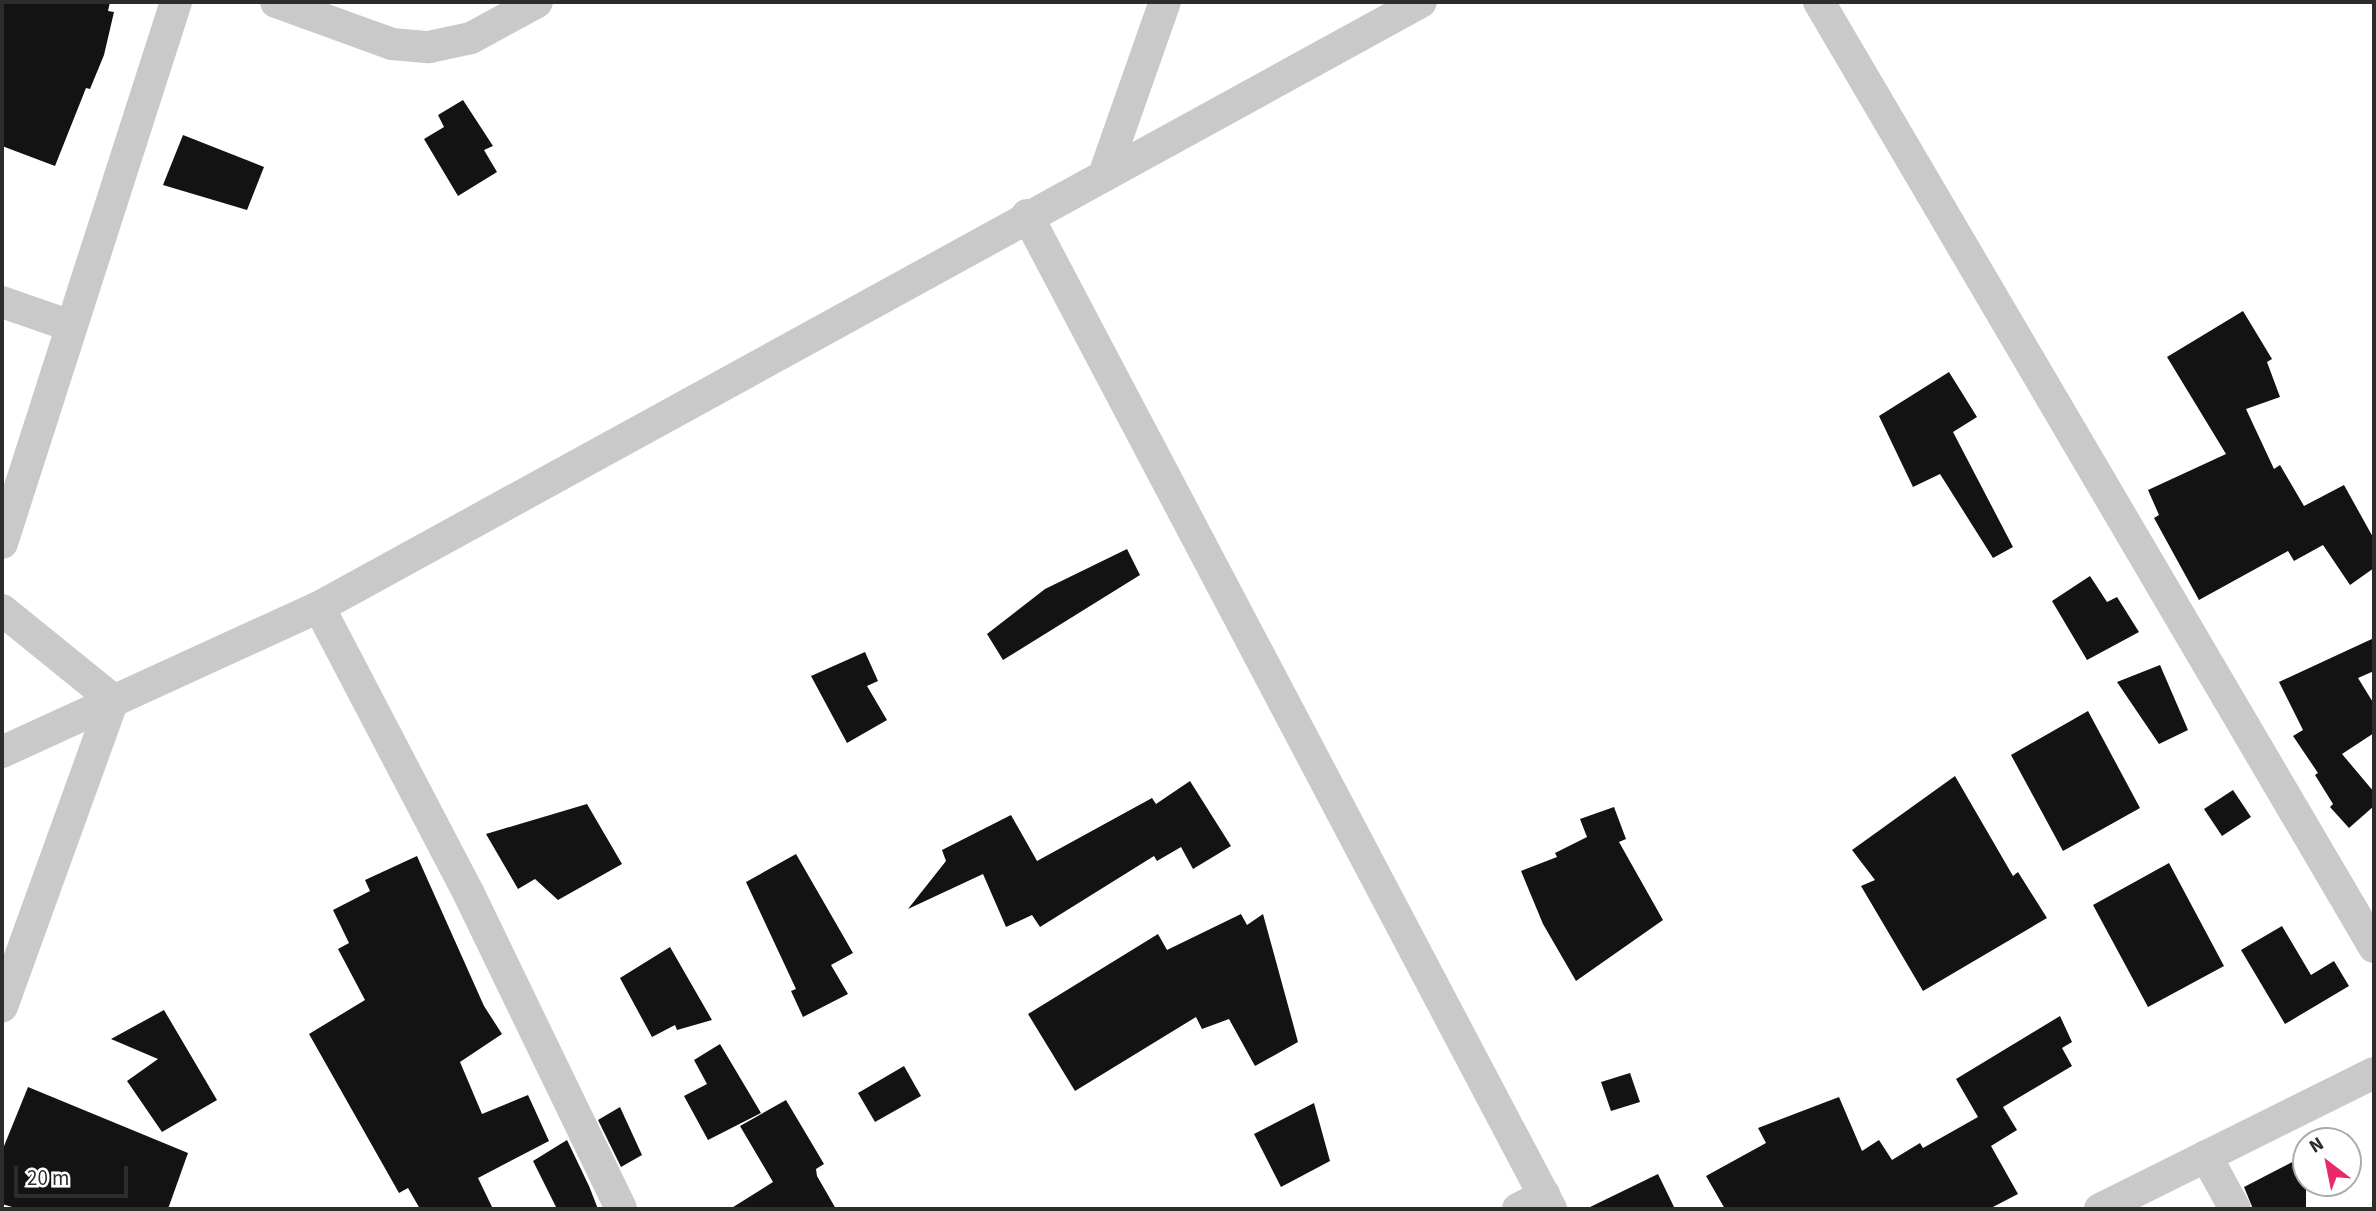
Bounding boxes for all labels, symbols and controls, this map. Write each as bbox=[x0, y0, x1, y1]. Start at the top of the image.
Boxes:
north arrow bbox=[2292, 1127, 2362, 1197]
text: N bbox=[2304, 1131, 2329, 1160]
scale bar bbox=[18, 1152, 131, 1196]
text: 20 m bbox=[27, 1163, 69, 1193]

